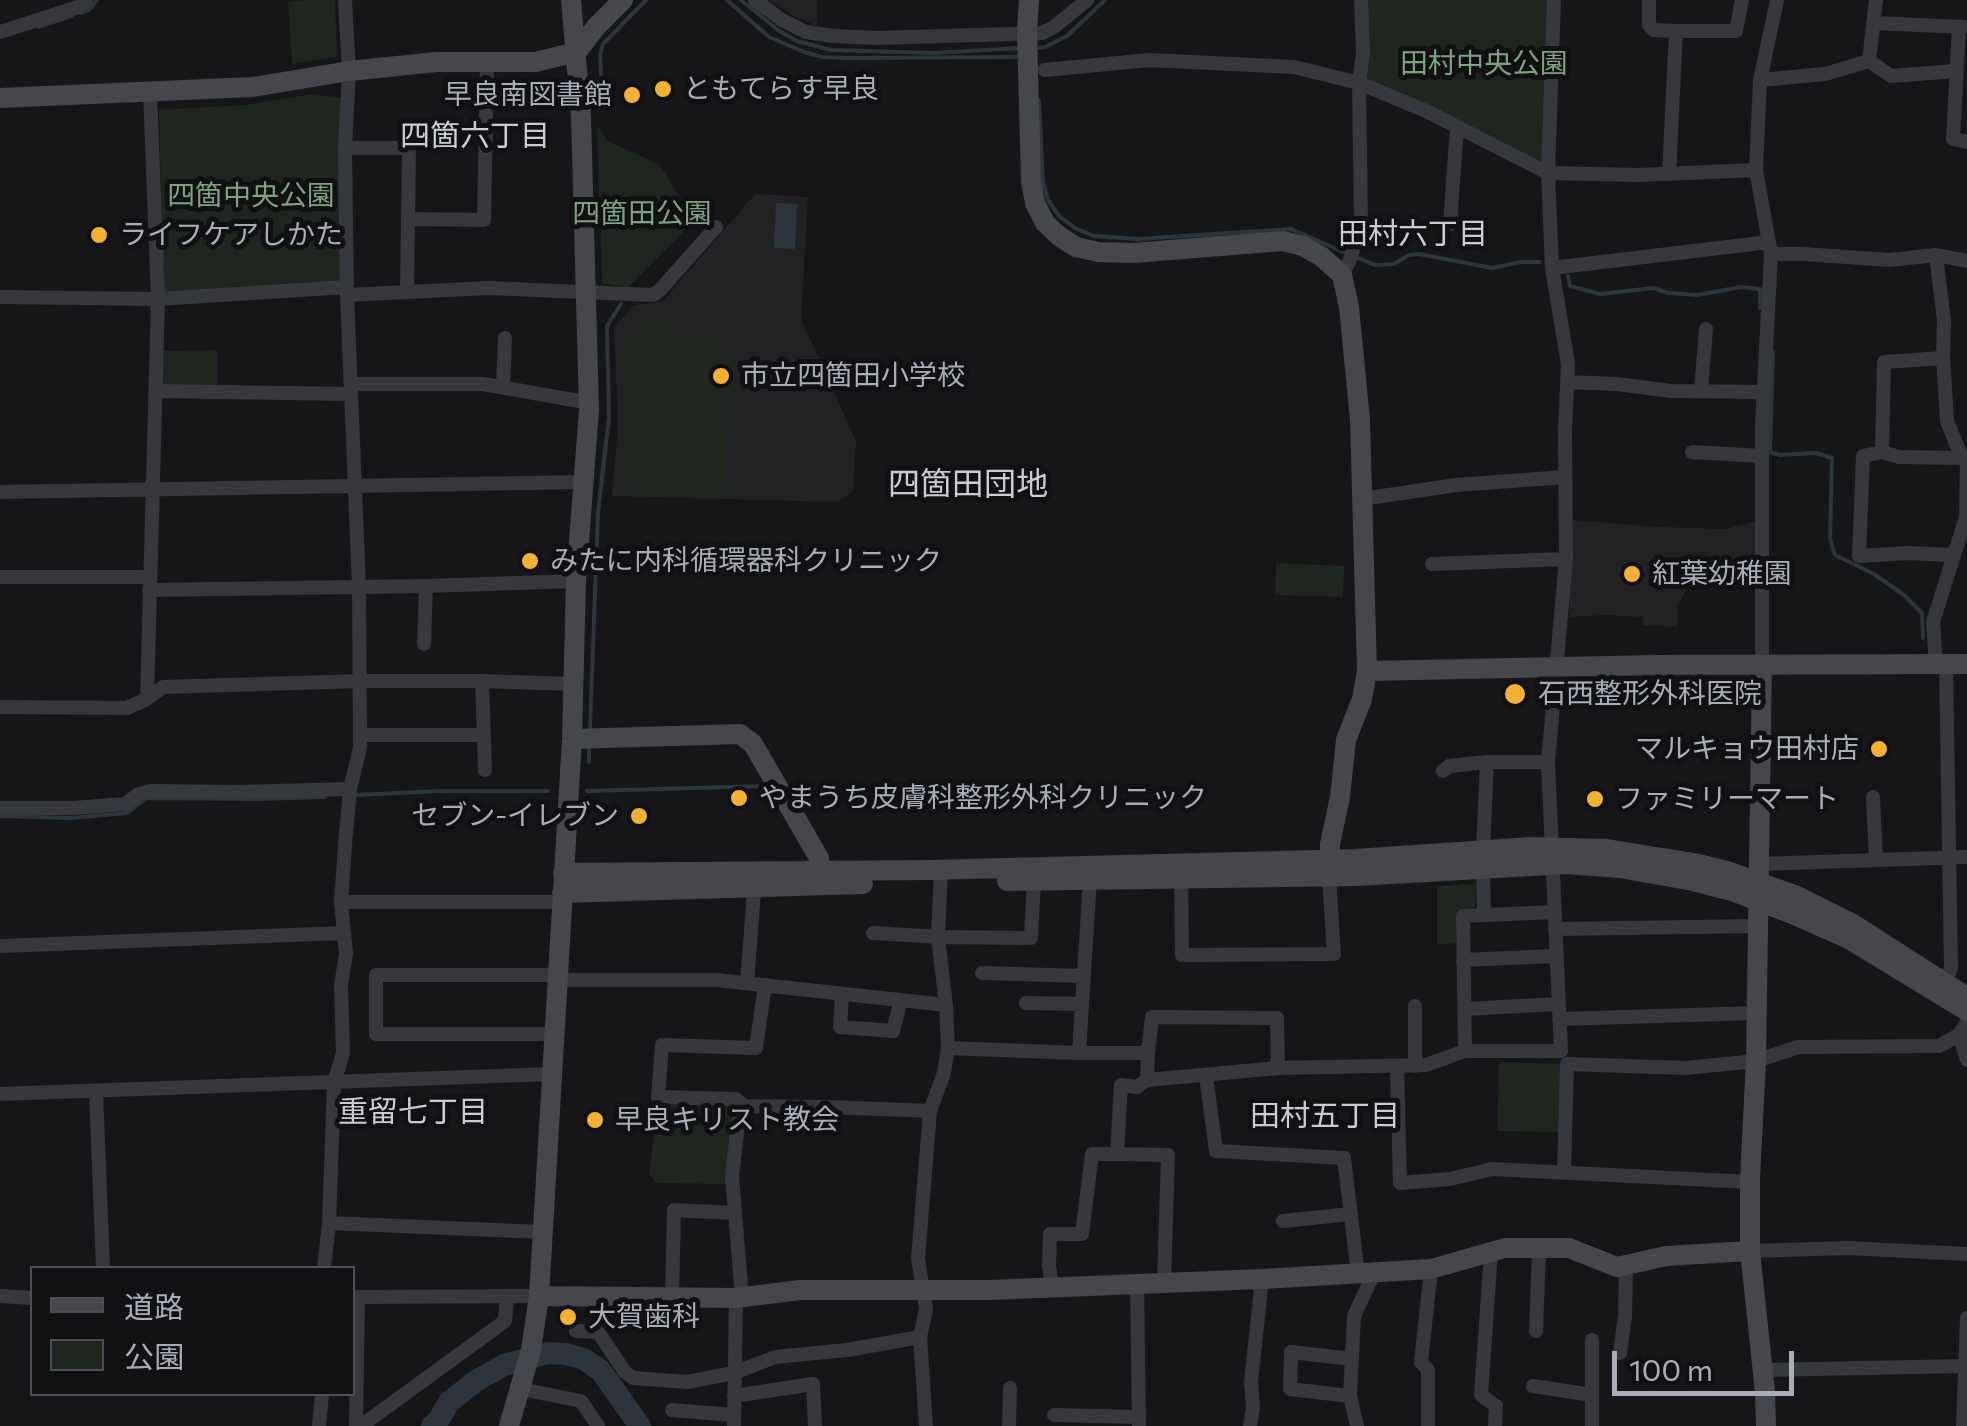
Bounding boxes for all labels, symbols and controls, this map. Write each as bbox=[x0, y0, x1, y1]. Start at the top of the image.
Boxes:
park label: 田村中央公園 bbox=[1400, 47, 1568, 81]
place label: ともてらす早良 bbox=[683, 72, 879, 106]
place label: 早良南図書館 bbox=[444, 78, 612, 112]
marker: ともてらす早良 bbox=[652, 78, 674, 100]
marker: 早良南図書館 bbox=[621, 84, 643, 106]
district label: 四箇六丁目 bbox=[400, 118, 550, 154]
park label: 四箇中央公園 bbox=[167, 179, 335, 213]
park label: 四箇田公園 bbox=[572, 197, 712, 231]
district label: 田村六丁目 bbox=[1338, 216, 1488, 252]
place label: ライフケアしかた bbox=[119, 218, 343, 252]
marker: ライフケアしかた bbox=[88, 224, 110, 246]
place label: 市立四箇田小学校 bbox=[741, 359, 965, 393]
marker: 市立四箇田小学校 bbox=[710, 365, 732, 387]
district label: 四箇田団地 bbox=[888, 465, 1048, 503]
place label: みたに内科循環器科クリニック bbox=[550, 544, 942, 578]
marker: みたに内科循環器科クリニック bbox=[519, 550, 541, 572]
place label: 紅葉幼稚園 bbox=[1652, 557, 1792, 591]
marker: 紅葉幼稚園 bbox=[1621, 563, 1643, 585]
place label: 石西整形外科医院 bbox=[1538, 677, 1762, 711]
marker: 石西整形外科医院 bbox=[1502, 681, 1528, 707]
place label: マルキョウ田村店 bbox=[1635, 732, 1859, 766]
marker: マルキョウ田村店 bbox=[1868, 738, 1890, 760]
place label: やまうち皮膚科整形外科クリニック bbox=[759, 781, 1207, 815]
place label: ファミリーマート bbox=[1615, 782, 1839, 816]
marker: やまうち皮膚科整形外科クリニック bbox=[728, 787, 750, 809]
marker: ファミリーマート bbox=[1584, 788, 1606, 810]
place label: セブン-イレブン bbox=[411, 799, 619, 833]
marker: セブン-イレブン bbox=[628, 805, 650, 827]
district label: 重留七丁目 bbox=[338, 1094, 488, 1130]
district label: 田村五丁目 bbox=[1250, 1098, 1400, 1134]
place label: 早良キリスト教会 bbox=[615, 1103, 839, 1137]
marker: 早良キリスト教会 bbox=[584, 1109, 606, 1131]
legend bbox=[30, 1266, 355, 1396]
text: 道路 bbox=[124, 1287, 184, 1324]
place label: 大賀歯科 bbox=[588, 1300, 700, 1334]
marker: 大賀歯科 bbox=[557, 1306, 579, 1328]
scale bar bbox=[1617, 1331, 1800, 1393]
text: 公園 bbox=[124, 1337, 184, 1374]
text: 100 m bbox=[1629, 1350, 1713, 1387]

